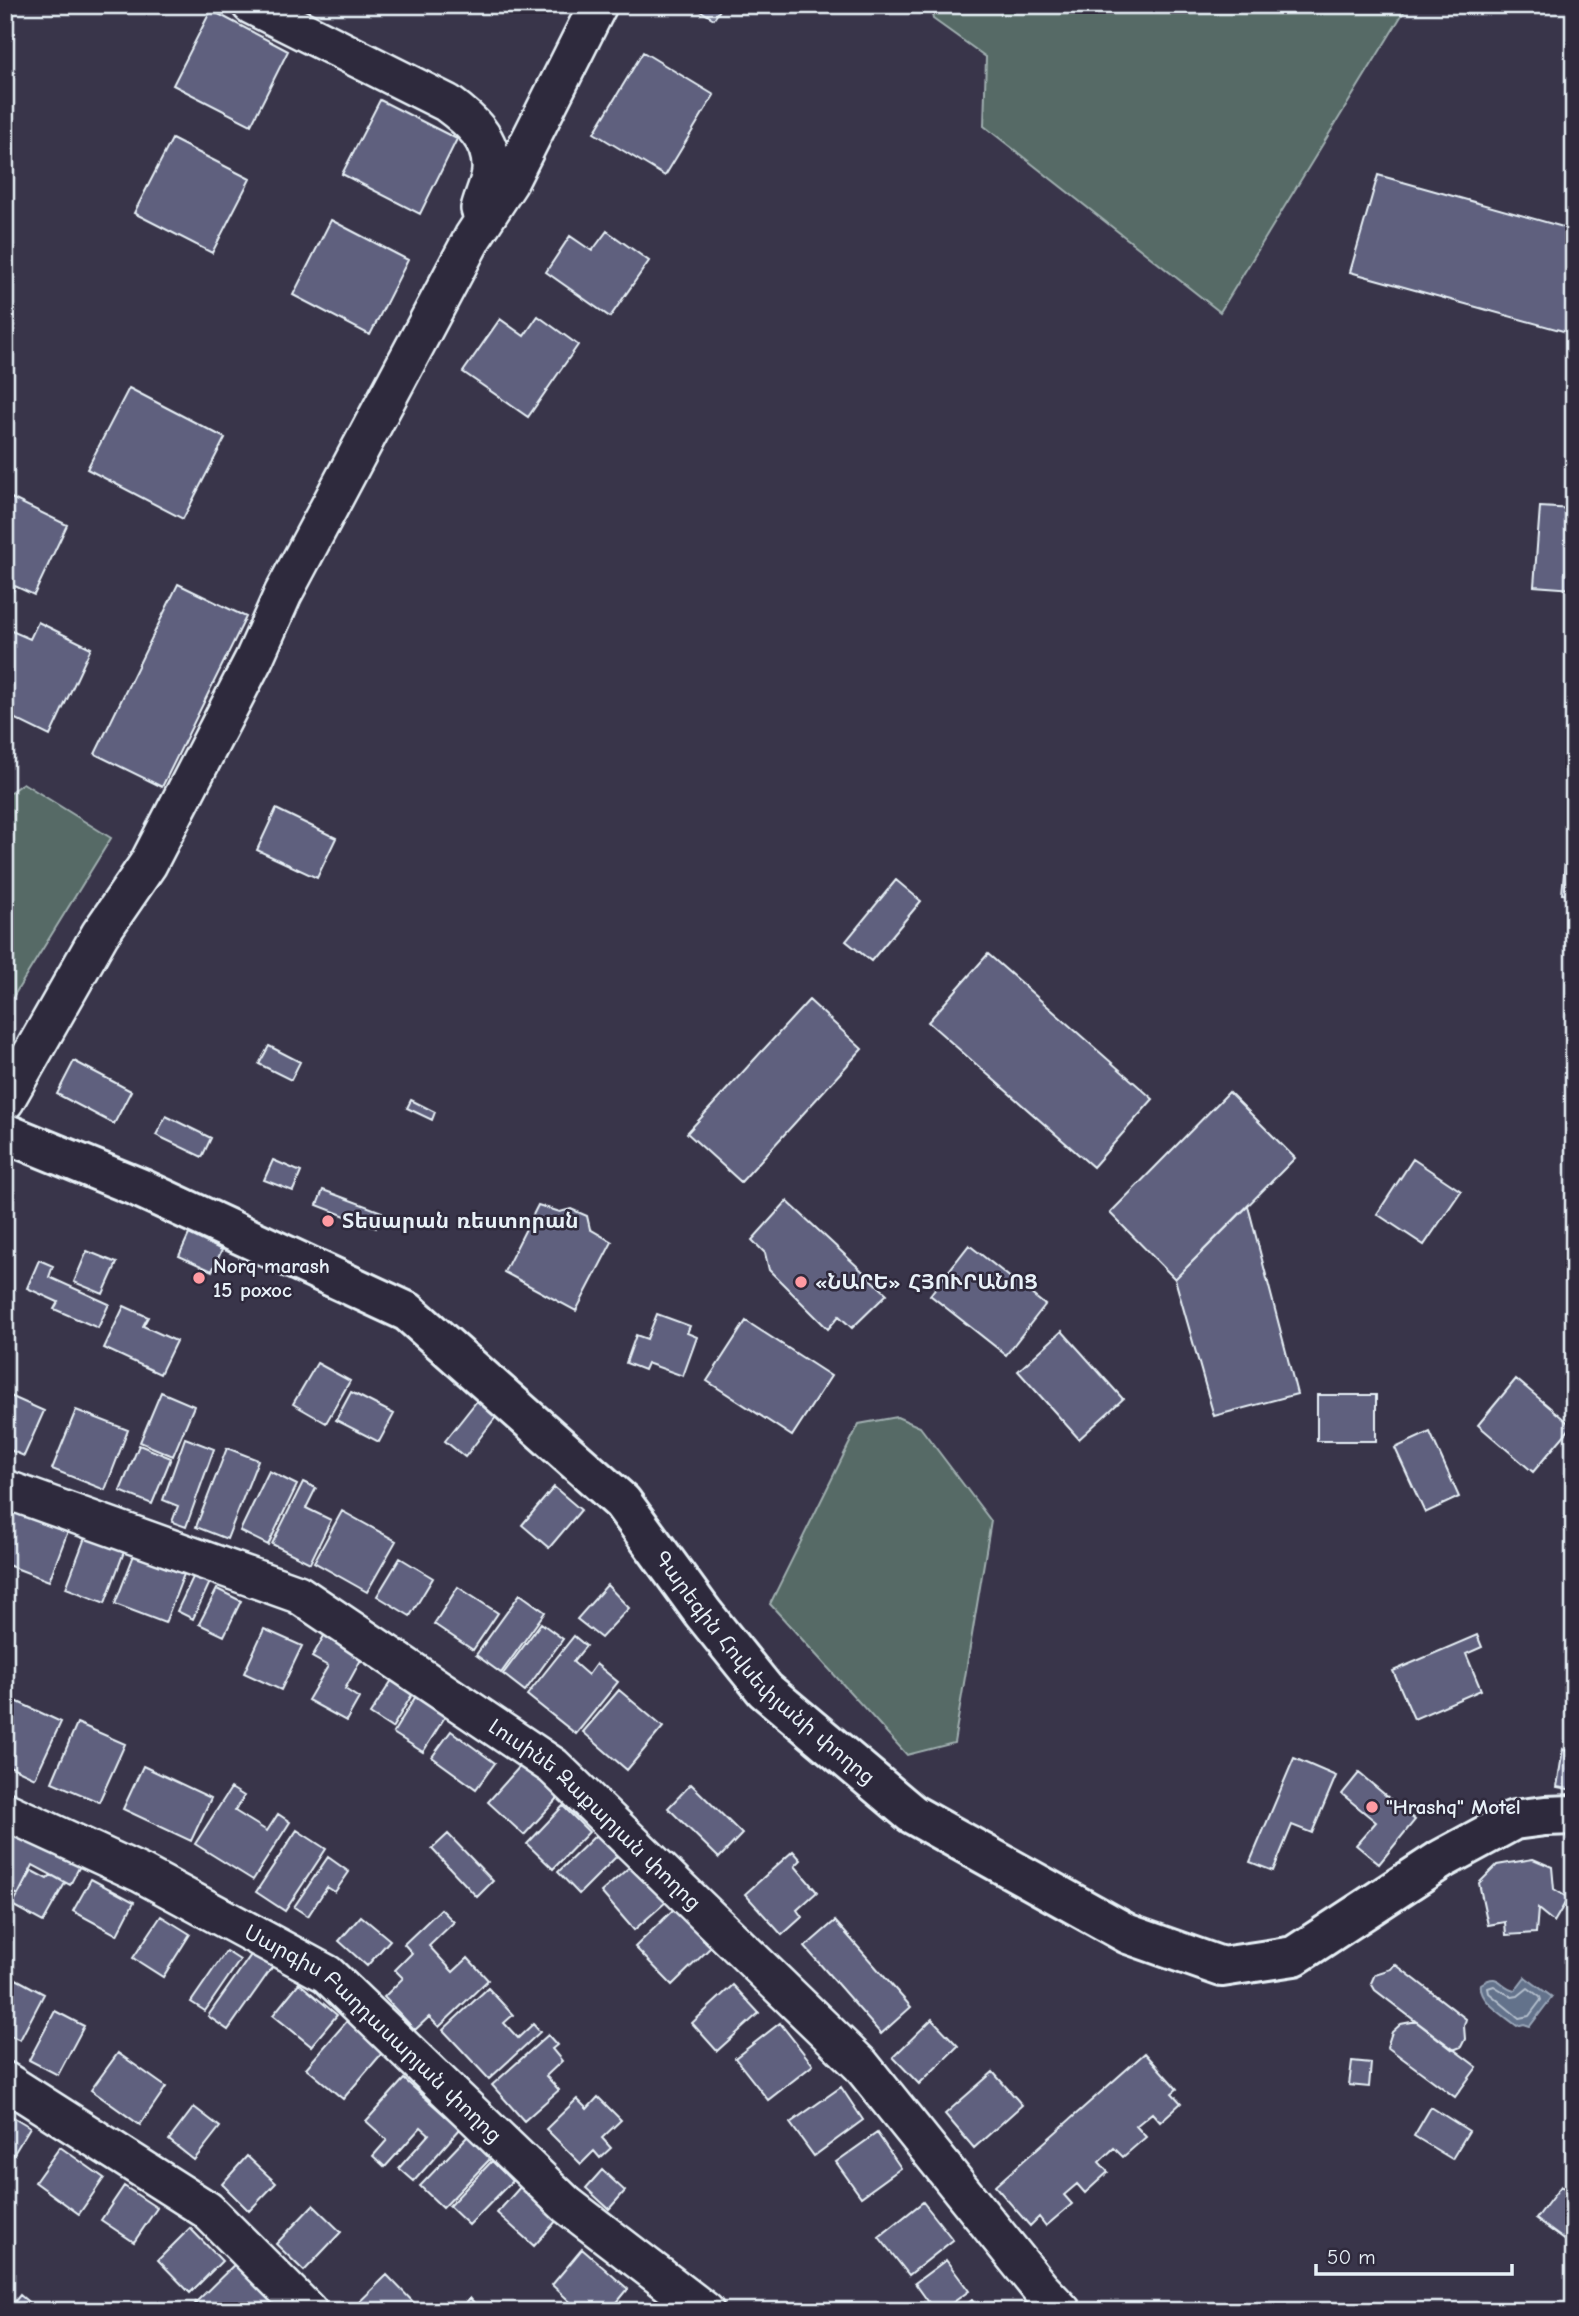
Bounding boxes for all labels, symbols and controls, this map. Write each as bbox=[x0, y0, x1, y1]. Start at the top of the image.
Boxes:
place label: Տեսարան ռեստորան bbox=[342, 1209, 579, 1233]
marker: Տեսարան ռեստորան bbox=[320, 1213, 336, 1229]
place label: Norq marash 15 poxoc bbox=[213, 1254, 330, 1302]
marker: Norq marash 15 poxoc bbox=[191, 1270, 207, 1286]
place label: «ՆԱՐԵ» ՀՅՈՒՐԱՆՈՑ bbox=[815, 1270, 1038, 1294]
marker: «ՆԱՐԵ» ՀՅՈՒՐԱՆՈՑ bbox=[793, 1274, 809, 1290]
street label: Գարեգին Հովսեփյանի փողոց bbox=[650, 1546, 880, 1789]
street label: Լուսինե Զաքարյան փողոց bbox=[484, 1714, 706, 1915]
place label: "Hrashq" Motel bbox=[1386, 1795, 1521, 1819]
marker: "Hrashq" Motel bbox=[1364, 1799, 1380, 1815]
street label: Սարգիս Բաղդասարյան փողոց bbox=[240, 1920, 507, 2148]
scale bar bbox=[1316, 2232, 1512, 2276]
text: 50 m bbox=[1327, 2245, 1376, 2269]

